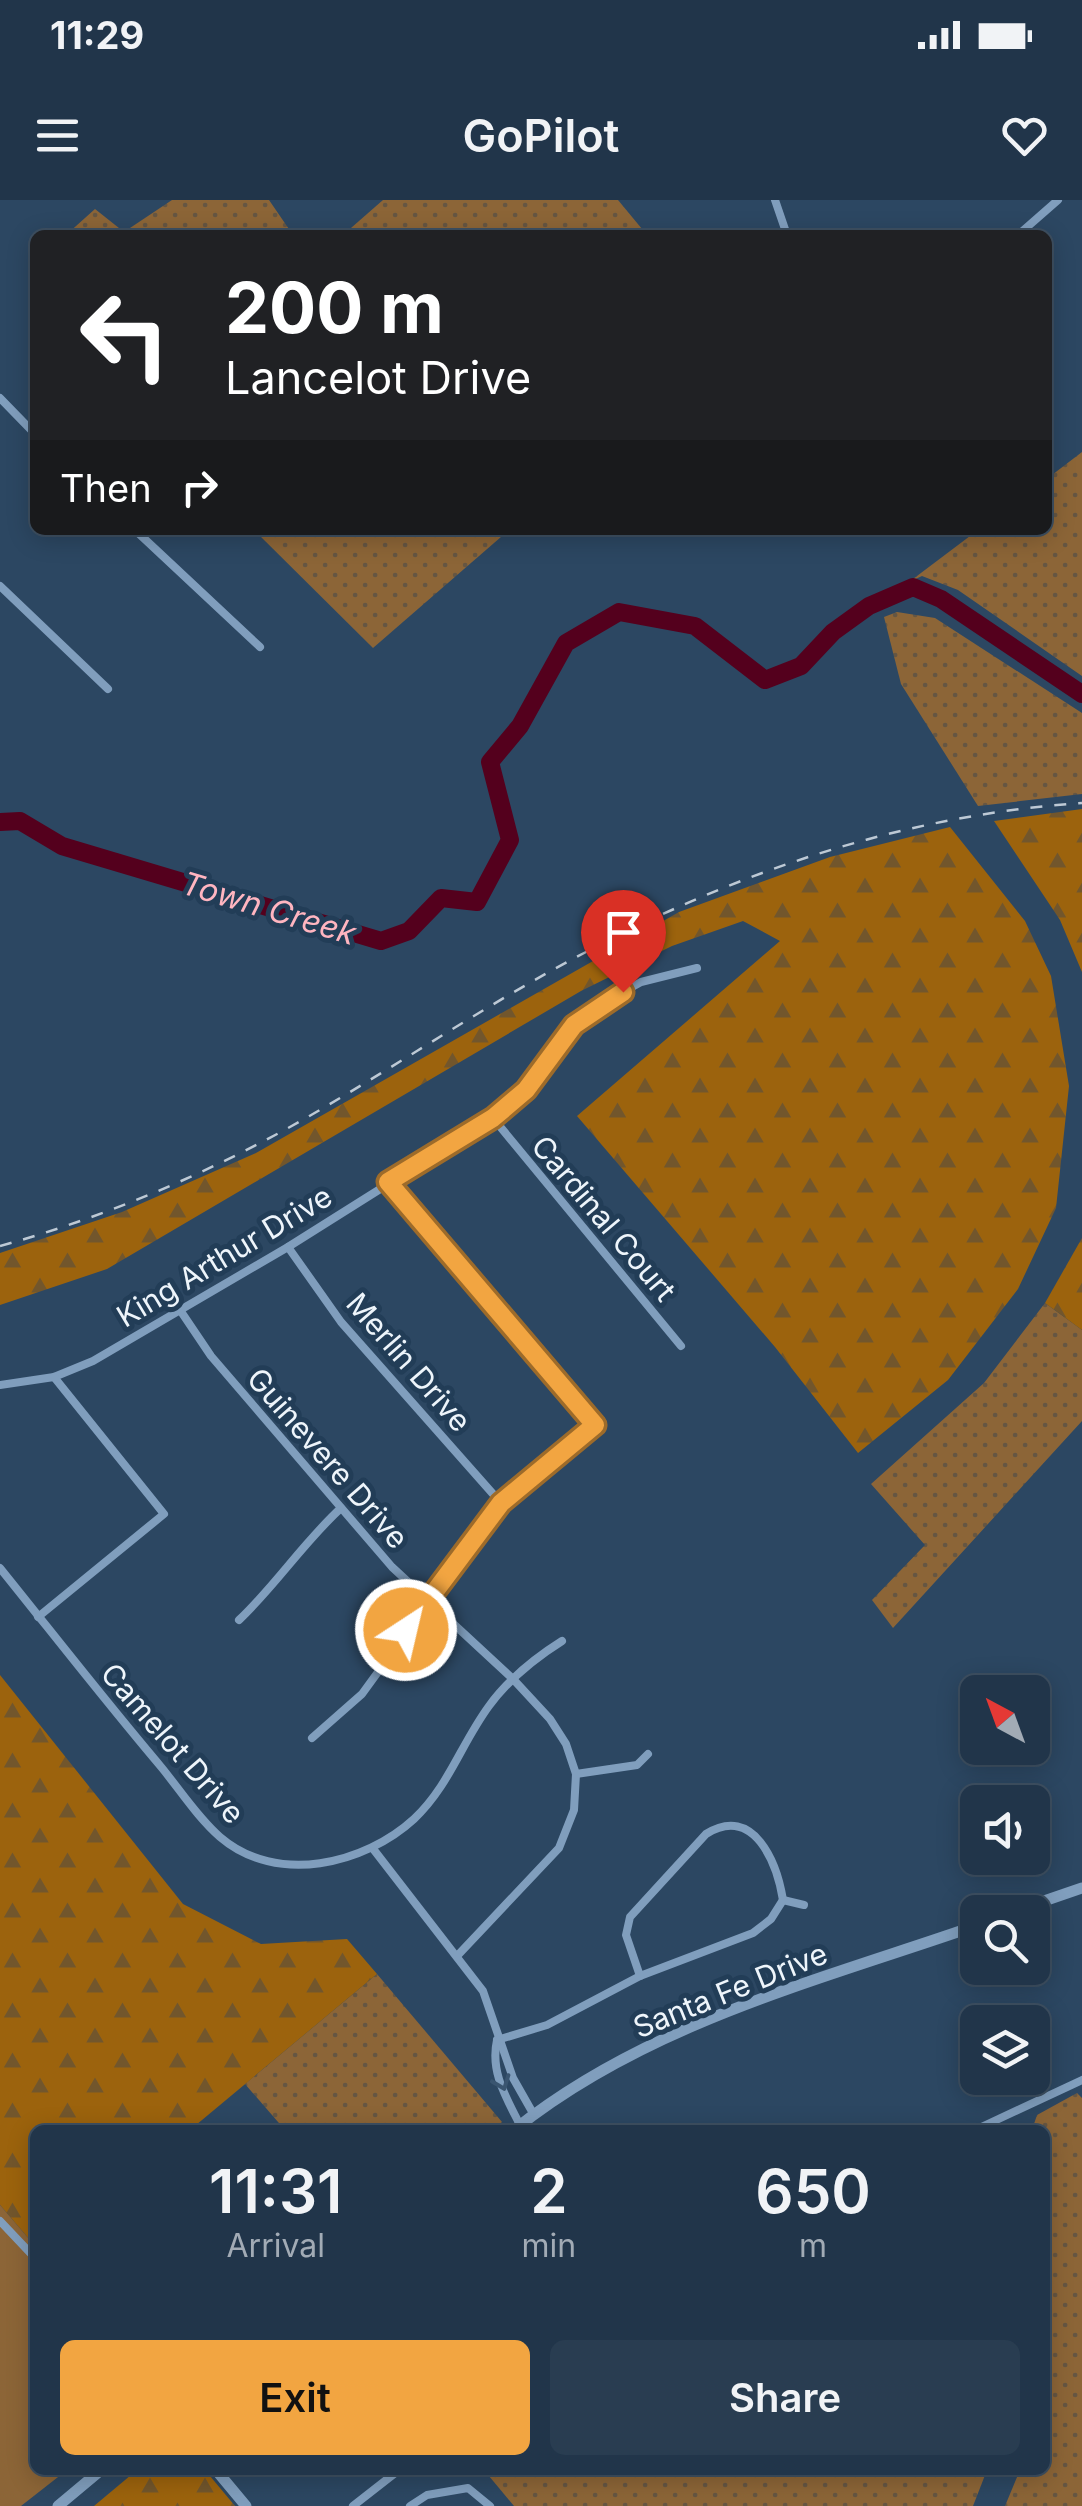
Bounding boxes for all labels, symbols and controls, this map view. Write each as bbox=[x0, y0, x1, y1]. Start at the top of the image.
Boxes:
text: 11:29 bbox=[50, 12, 144, 58]
icon: menu bbox=[30, 108, 85, 163]
text: GoPilot bbox=[463, 108, 619, 163]
icon: heart bbox=[997, 108, 1052, 163]
text: 200 m bbox=[225, 265, 444, 350]
icon: left bbox=[60, 270, 190, 400]
text: Lancelot Drive bbox=[225, 350, 531, 405]
icon: right bbox=[172, 460, 227, 515]
text: Then bbox=[60, 465, 152, 511]
water label: Town Creek bbox=[177, 863, 362, 953]
pin bbox=[581, 890, 666, 993]
icon: arrive bbox=[596, 905, 651, 960]
street label: Cardinal Court bbox=[524, 1128, 684, 1308]
street label: King Arthur Drive bbox=[110, 1178, 338, 1334]
street label: Merlin Drive bbox=[339, 1285, 479, 1439]
street label: Guinevere Drive bbox=[240, 1361, 416, 1555]
position arrow bbox=[354, 1578, 458, 1682]
street label: Camelot Drive bbox=[94, 1656, 252, 1830]
north arrow bbox=[960, 1675, 1050, 1765]
map controls bbox=[960, 1675, 1050, 2095]
button: sound bbox=[960, 1785, 1050, 1875]
button: search bbox=[960, 1895, 1050, 1985]
street label: Santa Fe Drive bbox=[628, 1935, 832, 2045]
button: layers bbox=[960, 2005, 1050, 2095]
one-way arrow bbox=[490, 2074, 510, 2091]
text: 11:31 bbox=[209, 2155, 342, 2227]
text: 2 bbox=[530, 2155, 568, 2227]
text: 650 bbox=[755, 2155, 871, 2227]
text: Arrival bbox=[227, 2226, 325, 2265]
text: min bbox=[522, 2226, 576, 2265]
text: m bbox=[799, 2226, 827, 2265]
button: Exit bbox=[60, 2340, 530, 2455]
button: Share bbox=[550, 2340, 1020, 2455]

